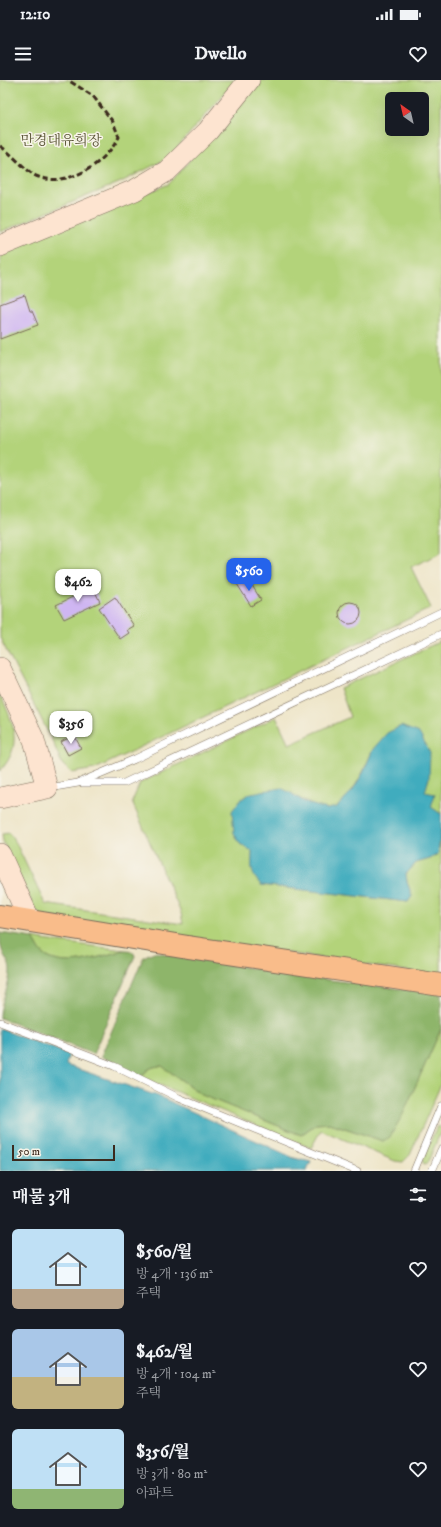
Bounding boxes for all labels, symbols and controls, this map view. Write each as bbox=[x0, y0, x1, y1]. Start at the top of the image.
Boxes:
text: 12:10 bbox=[20, 5, 50, 24]
icon: menu bbox=[12, 43, 34, 65]
text: Dwello bbox=[195, 43, 246, 65]
icon: heart bbox=[407, 43, 429, 65]
north arrow bbox=[385, 92, 429, 136]
map controls bbox=[385, 92, 429, 136]
park label: 만경대유희장 bbox=[20, 132, 102, 150]
pin: $560 bbox=[225, 558, 273, 592]
text: $560 bbox=[235, 563, 263, 579]
pin: $462 bbox=[54, 569, 102, 603]
text: $462 bbox=[64, 574, 92, 590]
pin: $356 bbox=[47, 711, 95, 745]
text: $356 bbox=[58, 716, 84, 732]
scale bar bbox=[12, 1143, 115, 1162]
text: 50 m bbox=[18, 1145, 40, 1159]
icon: filters bbox=[407, 1184, 429, 1206]
text: 매물 3개 bbox=[12, 1186, 71, 1208]
text: $560/월 bbox=[136, 1241, 193, 1263]
icon: home bbox=[44, 1245, 92, 1293]
icon: heart bbox=[407, 1258, 429, 1280]
text: 방 4개 · 136 m² bbox=[136, 1266, 213, 1282]
text: 주택 bbox=[136, 1285, 161, 1301]
text: $462/월 bbox=[136, 1341, 193, 1363]
icon: home bbox=[44, 1345, 92, 1393]
icon: heart bbox=[407, 1358, 429, 1380]
text: 방 4개 · 104 m² bbox=[136, 1366, 216, 1382]
text: 주택 bbox=[136, 1385, 161, 1401]
text: $356/월 bbox=[136, 1441, 190, 1463]
icon: home bbox=[44, 1445, 92, 1493]
icon: heart bbox=[407, 1458, 429, 1480]
text: 방 3개 · 80 m² bbox=[136, 1466, 207, 1482]
text: 아파트 bbox=[136, 1485, 174, 1501]

